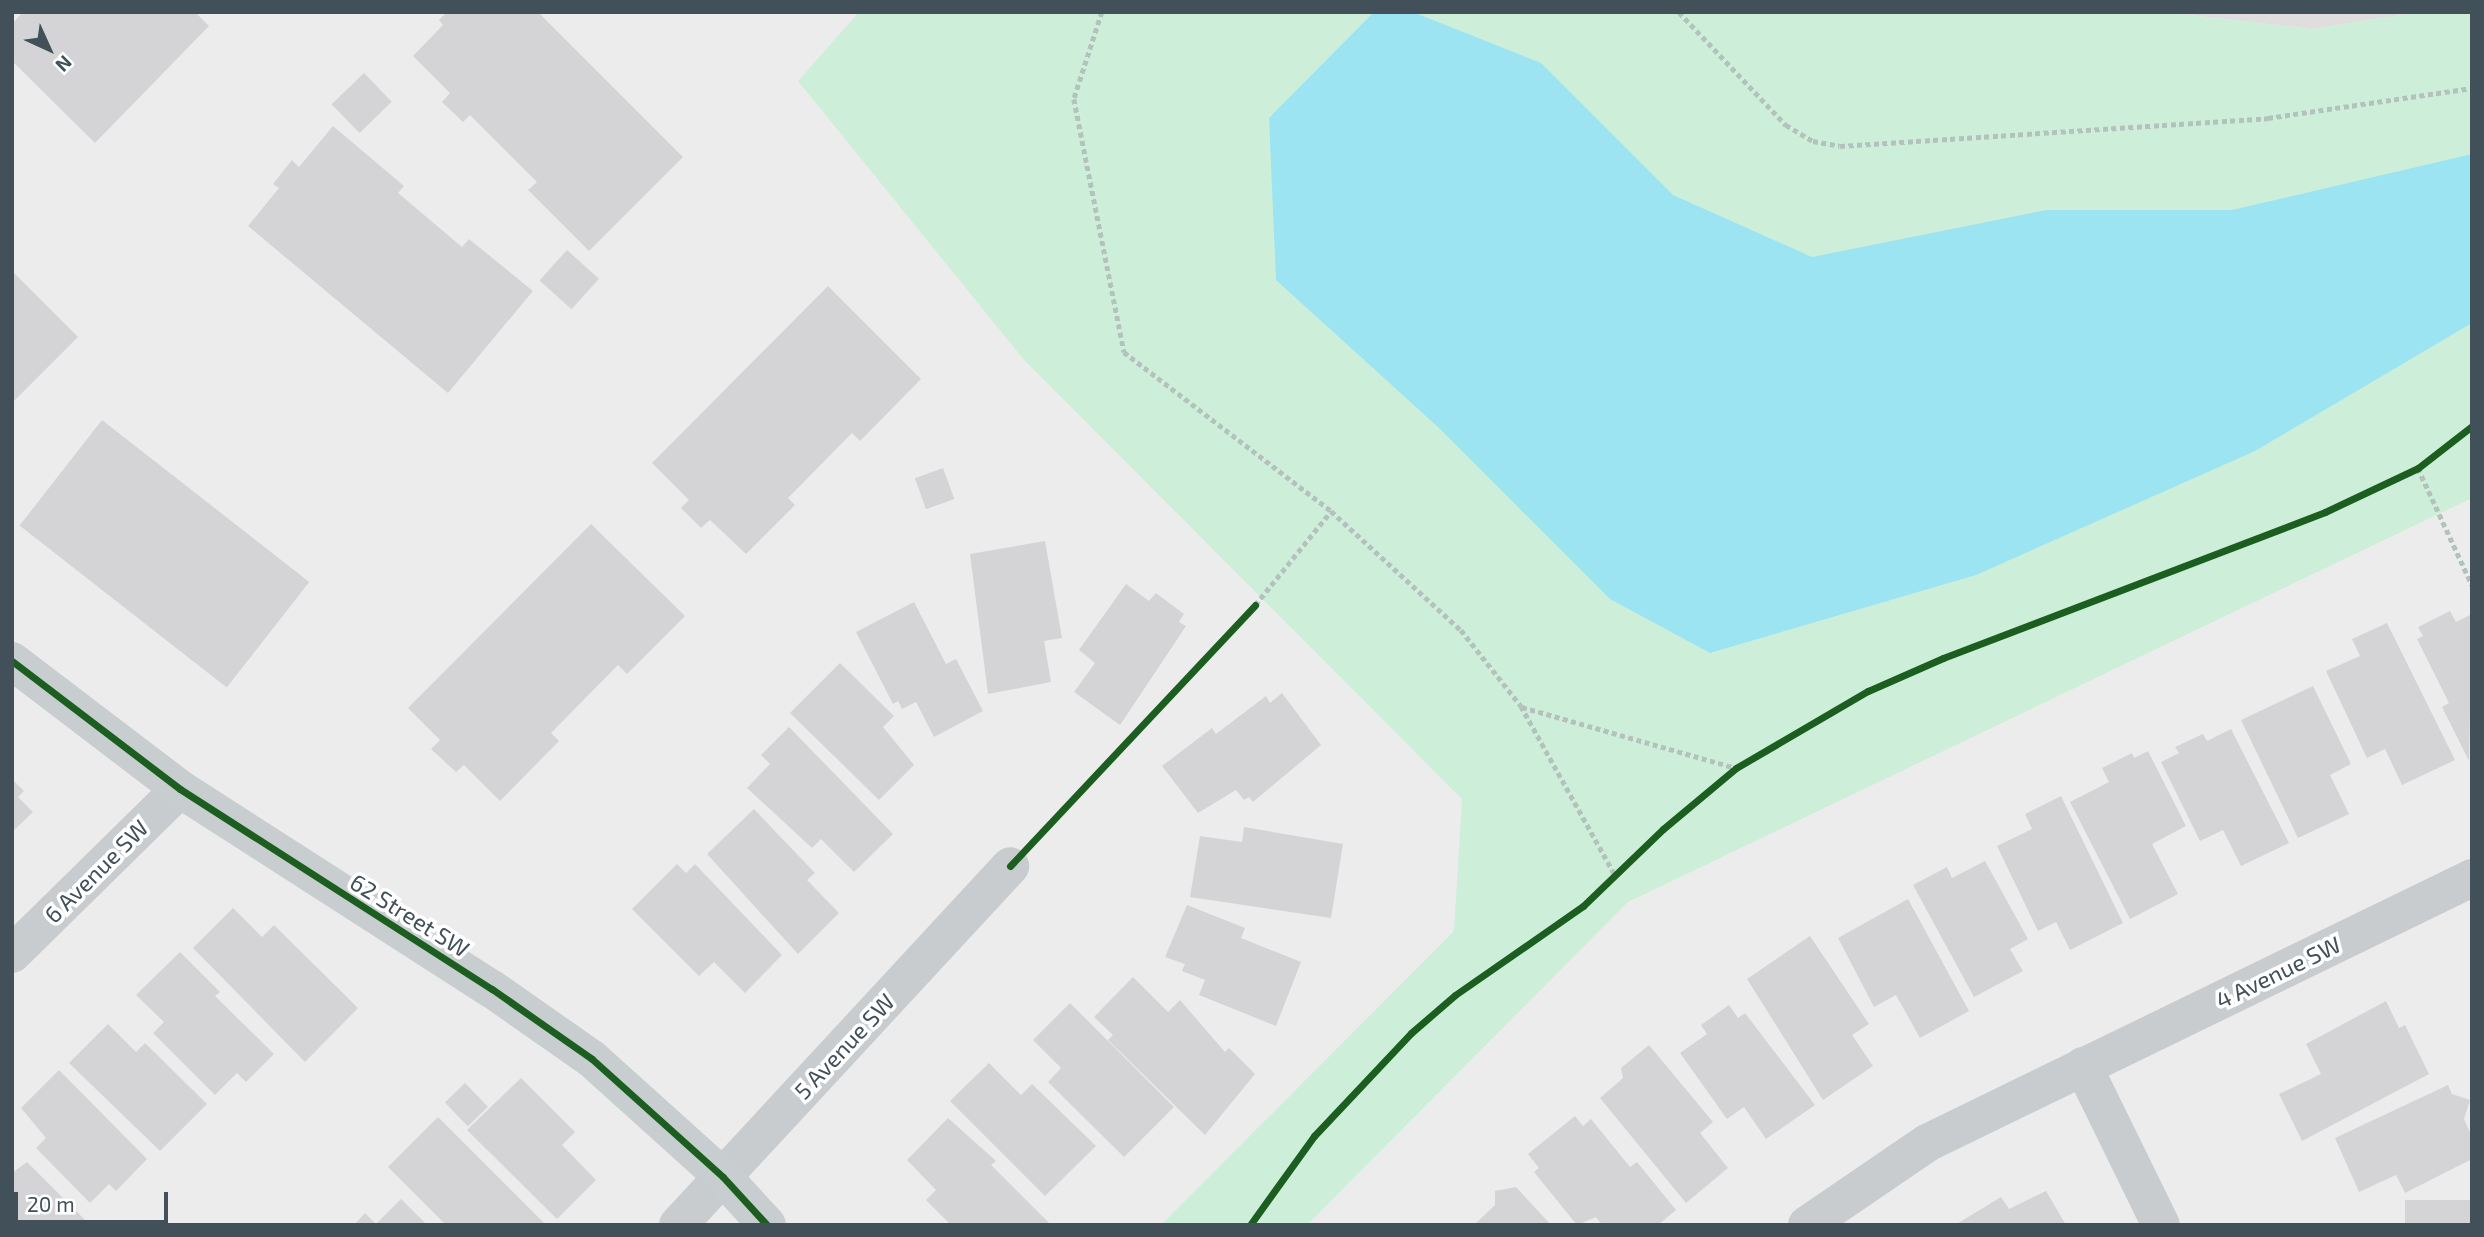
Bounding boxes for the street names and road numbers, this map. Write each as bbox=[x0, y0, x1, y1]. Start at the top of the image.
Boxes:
street label: 6 Avenue SW bbox=[38, 813, 154, 929]
street label: 62 Street SW bbox=[345, 868, 475, 962]
street label: 4 Avenue SW bbox=[2211, 930, 2345, 1014]
street label: 5 Avenue SW bbox=[788, 987, 900, 1105]

